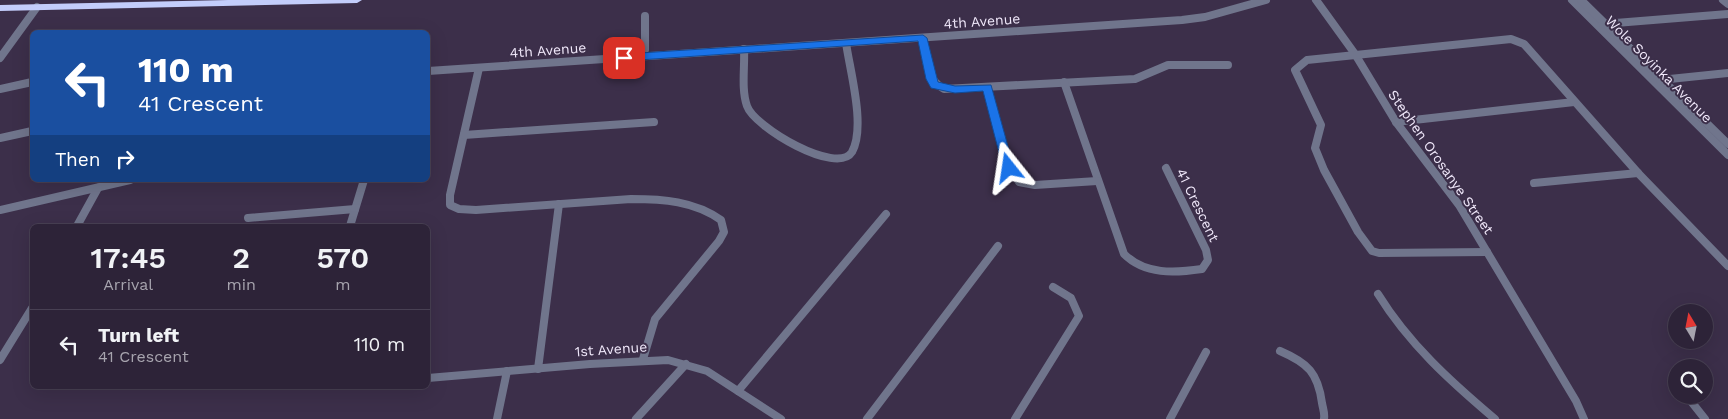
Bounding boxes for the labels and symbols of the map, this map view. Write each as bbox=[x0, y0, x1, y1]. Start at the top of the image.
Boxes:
street label: 4th Avenue bbox=[943, 10, 1021, 32]
street label: Wole Soyinka Avenue bbox=[1602, 12, 1716, 126]
pin bbox=[603, 37, 645, 79]
street label: 4th Avenue bbox=[509, 39, 587, 61]
street label: Stephen Orosanye Street bbox=[1385, 87, 1497, 237]
position arrow bbox=[982, 141, 1034, 193]
street label: 41 Crescent bbox=[1173, 166, 1223, 244]
north arrow bbox=[1668, 304, 1712, 349]
street label: 1st Avenue bbox=[574, 338, 648, 360]

